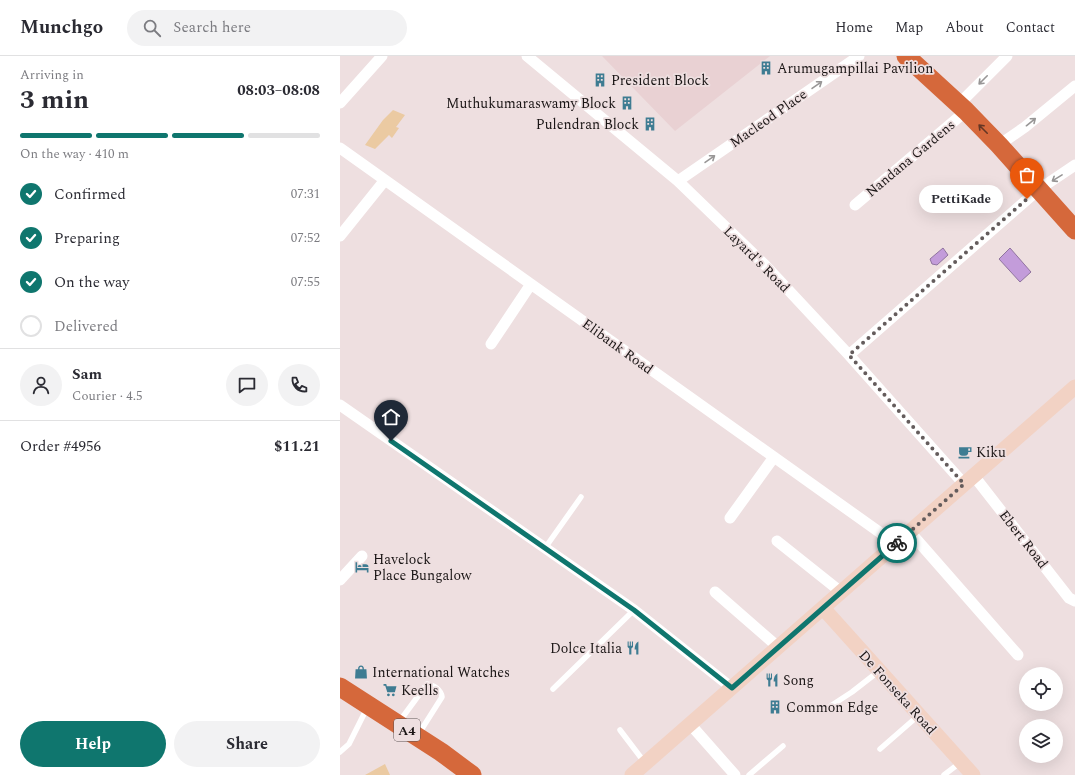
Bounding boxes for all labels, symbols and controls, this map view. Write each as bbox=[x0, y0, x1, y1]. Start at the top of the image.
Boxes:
search box bbox=[127, 10, 407, 46]
text: Munchgo bbox=[20, 13, 103, 42]
text: Search here bbox=[173, 16, 251, 39]
icon: search bbox=[141, 17, 163, 39]
text: Home bbox=[835, 17, 873, 38]
text: Map bbox=[895, 17, 923, 38]
text: About bbox=[945, 17, 984, 38]
text: Contact bbox=[1006, 17, 1055, 38]
place label: Arumugampillai Pavilion bbox=[777, 58, 933, 79]
building icon: Arumugampillai Pavilion bbox=[758, 60, 774, 76]
text: Arriving in bbox=[20, 65, 84, 85]
place label: President Block bbox=[611, 70, 709, 91]
building icon: President Block bbox=[592, 72, 608, 88]
one-way arrow bbox=[978, 75, 988, 85]
text: 08:03–08:08 bbox=[237, 79, 320, 102]
text: 3 min bbox=[20, 80, 89, 120]
one-way arrow bbox=[812, 81, 823, 89]
street label: Macleod Place bbox=[725, 84, 811, 153]
place label: Muthukumaraswamy Block bbox=[446, 93, 616, 114]
building icon: Muthukumaraswamy Block bbox=[619, 95, 635, 111]
place label: Pulendran Block bbox=[536, 114, 639, 135]
street label: Nandana Gardens bbox=[861, 115, 960, 202]
building icon: Pulendran Block bbox=[642, 116, 658, 132]
one-way arrow bbox=[1025, 118, 1036, 127]
one-way arrow bbox=[978, 124, 988, 134]
text: On the way · 410 m bbox=[20, 144, 129, 164]
one-way arrow bbox=[705, 155, 716, 163]
pin bbox=[1010, 158, 1044, 199]
icon: bag bbox=[1016, 164, 1038, 186]
one-way arrow bbox=[1052, 174, 1063, 182]
icon: check bbox=[20, 183, 42, 205]
text: Confirmed bbox=[54, 183, 126, 206]
text: 07:31 bbox=[291, 184, 320, 204]
callout: PettiKade bbox=[919, 185, 1003, 213]
text: PettiKade bbox=[931, 189, 991, 209]
street label: Layard's Road bbox=[718, 221, 795, 298]
icon: check bbox=[20, 227, 42, 249]
text: Preparing bbox=[54, 227, 120, 250]
text: 07:52 bbox=[291, 228, 320, 248]
icon: check bbox=[20, 271, 42, 293]
text: On the way bbox=[54, 271, 129, 294]
text: 07:55 bbox=[291, 272, 320, 292]
street label: Elibank Road bbox=[578, 313, 658, 380]
text: Delivered bbox=[54, 315, 118, 338]
text: Sam bbox=[72, 363, 102, 386]
button: person bbox=[20, 364, 62, 406]
button: chat bbox=[226, 364, 268, 406]
button: phone bbox=[278, 364, 320, 406]
text: Courier · 4.5 bbox=[72, 386, 142, 406]
pin bbox=[374, 400, 408, 441]
icon: home bbox=[380, 406, 402, 428]
text: Order #4956 bbox=[20, 435, 101, 458]
text: $11.21 bbox=[274, 435, 320, 458]
place label: Kiku bbox=[976, 442, 1006, 463]
cafe icon: Kiku bbox=[957, 444, 973, 460]
street label: Ebert Road bbox=[994, 506, 1053, 573]
courier bbox=[877, 523, 917, 563]
icon: bike bbox=[886, 532, 908, 554]
place label: Havelock Place Bungalow bbox=[373, 549, 472, 586]
hotel icon: Havelock Place Bungalow bbox=[354, 559, 370, 575]
place label: Dolce Italia bbox=[550, 638, 622, 659]
restaurant icon: Dolce Italia bbox=[625, 640, 641, 656]
street label: De Fonseka Road bbox=[854, 645, 941, 739]
place label: International Watches bbox=[372, 662, 510, 683]
shop icon: International Watches bbox=[353, 664, 369, 680]
map controls bbox=[1019, 667, 1063, 763]
button: locate bbox=[1019, 667, 1063, 711]
place label: Song bbox=[783, 670, 814, 691]
restaurant icon: Song bbox=[764, 672, 780, 688]
place label: Keells bbox=[401, 680, 439, 701]
supermarket icon: Keells bbox=[382, 682, 398, 698]
place label: Common Edge bbox=[786, 697, 878, 718]
building icon: Common Edge bbox=[767, 699, 783, 715]
road number: A4 bbox=[394, 719, 420, 741]
button: layers bbox=[1019, 719, 1063, 763]
button: Help bbox=[20, 721, 166, 767]
button: Share bbox=[174, 721, 320, 767]

